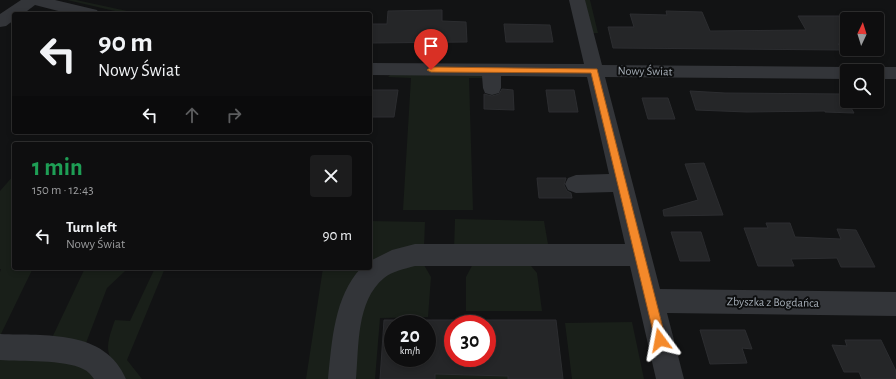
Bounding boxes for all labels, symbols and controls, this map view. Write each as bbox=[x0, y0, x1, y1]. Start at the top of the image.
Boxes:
north arrow bbox=[840, 12, 884, 56]
map controls bbox=[840, 12, 884, 108]
icon: left bbox=[32, 28, 84, 80]
text: 90 m bbox=[98, 29, 153, 57]
pin bbox=[414, 29, 448, 70]
icon: arrive bbox=[420, 35, 442, 57]
text: Nowy Świat bbox=[98, 62, 180, 80]
street label: Nowy Świat bbox=[618, 63, 673, 78]
button: search bbox=[840, 64, 884, 108]
icon: left bbox=[139, 104, 161, 126]
icon: ahead bbox=[181, 104, 203, 126]
icon: right bbox=[223, 104, 245, 126]
button: close bbox=[310, 155, 352, 197]
text: 1 min bbox=[32, 156, 83, 180]
text: 150 m · 12:43 bbox=[32, 184, 94, 197]
text: Turn left bbox=[66, 220, 117, 235]
icon: left bbox=[32, 225, 54, 247]
text: 90 m bbox=[323, 228, 352, 243]
text: Nowy Świat bbox=[66, 238, 125, 251]
street label: Zbyszka z Bogdańca bbox=[727, 295, 820, 310]
speed limit sign: 30 bbox=[444, 315, 496, 367]
position arrow bbox=[639, 319, 681, 361]
text: 20 bbox=[400, 326, 420, 346]
text: km/h bbox=[400, 346, 420, 356]

